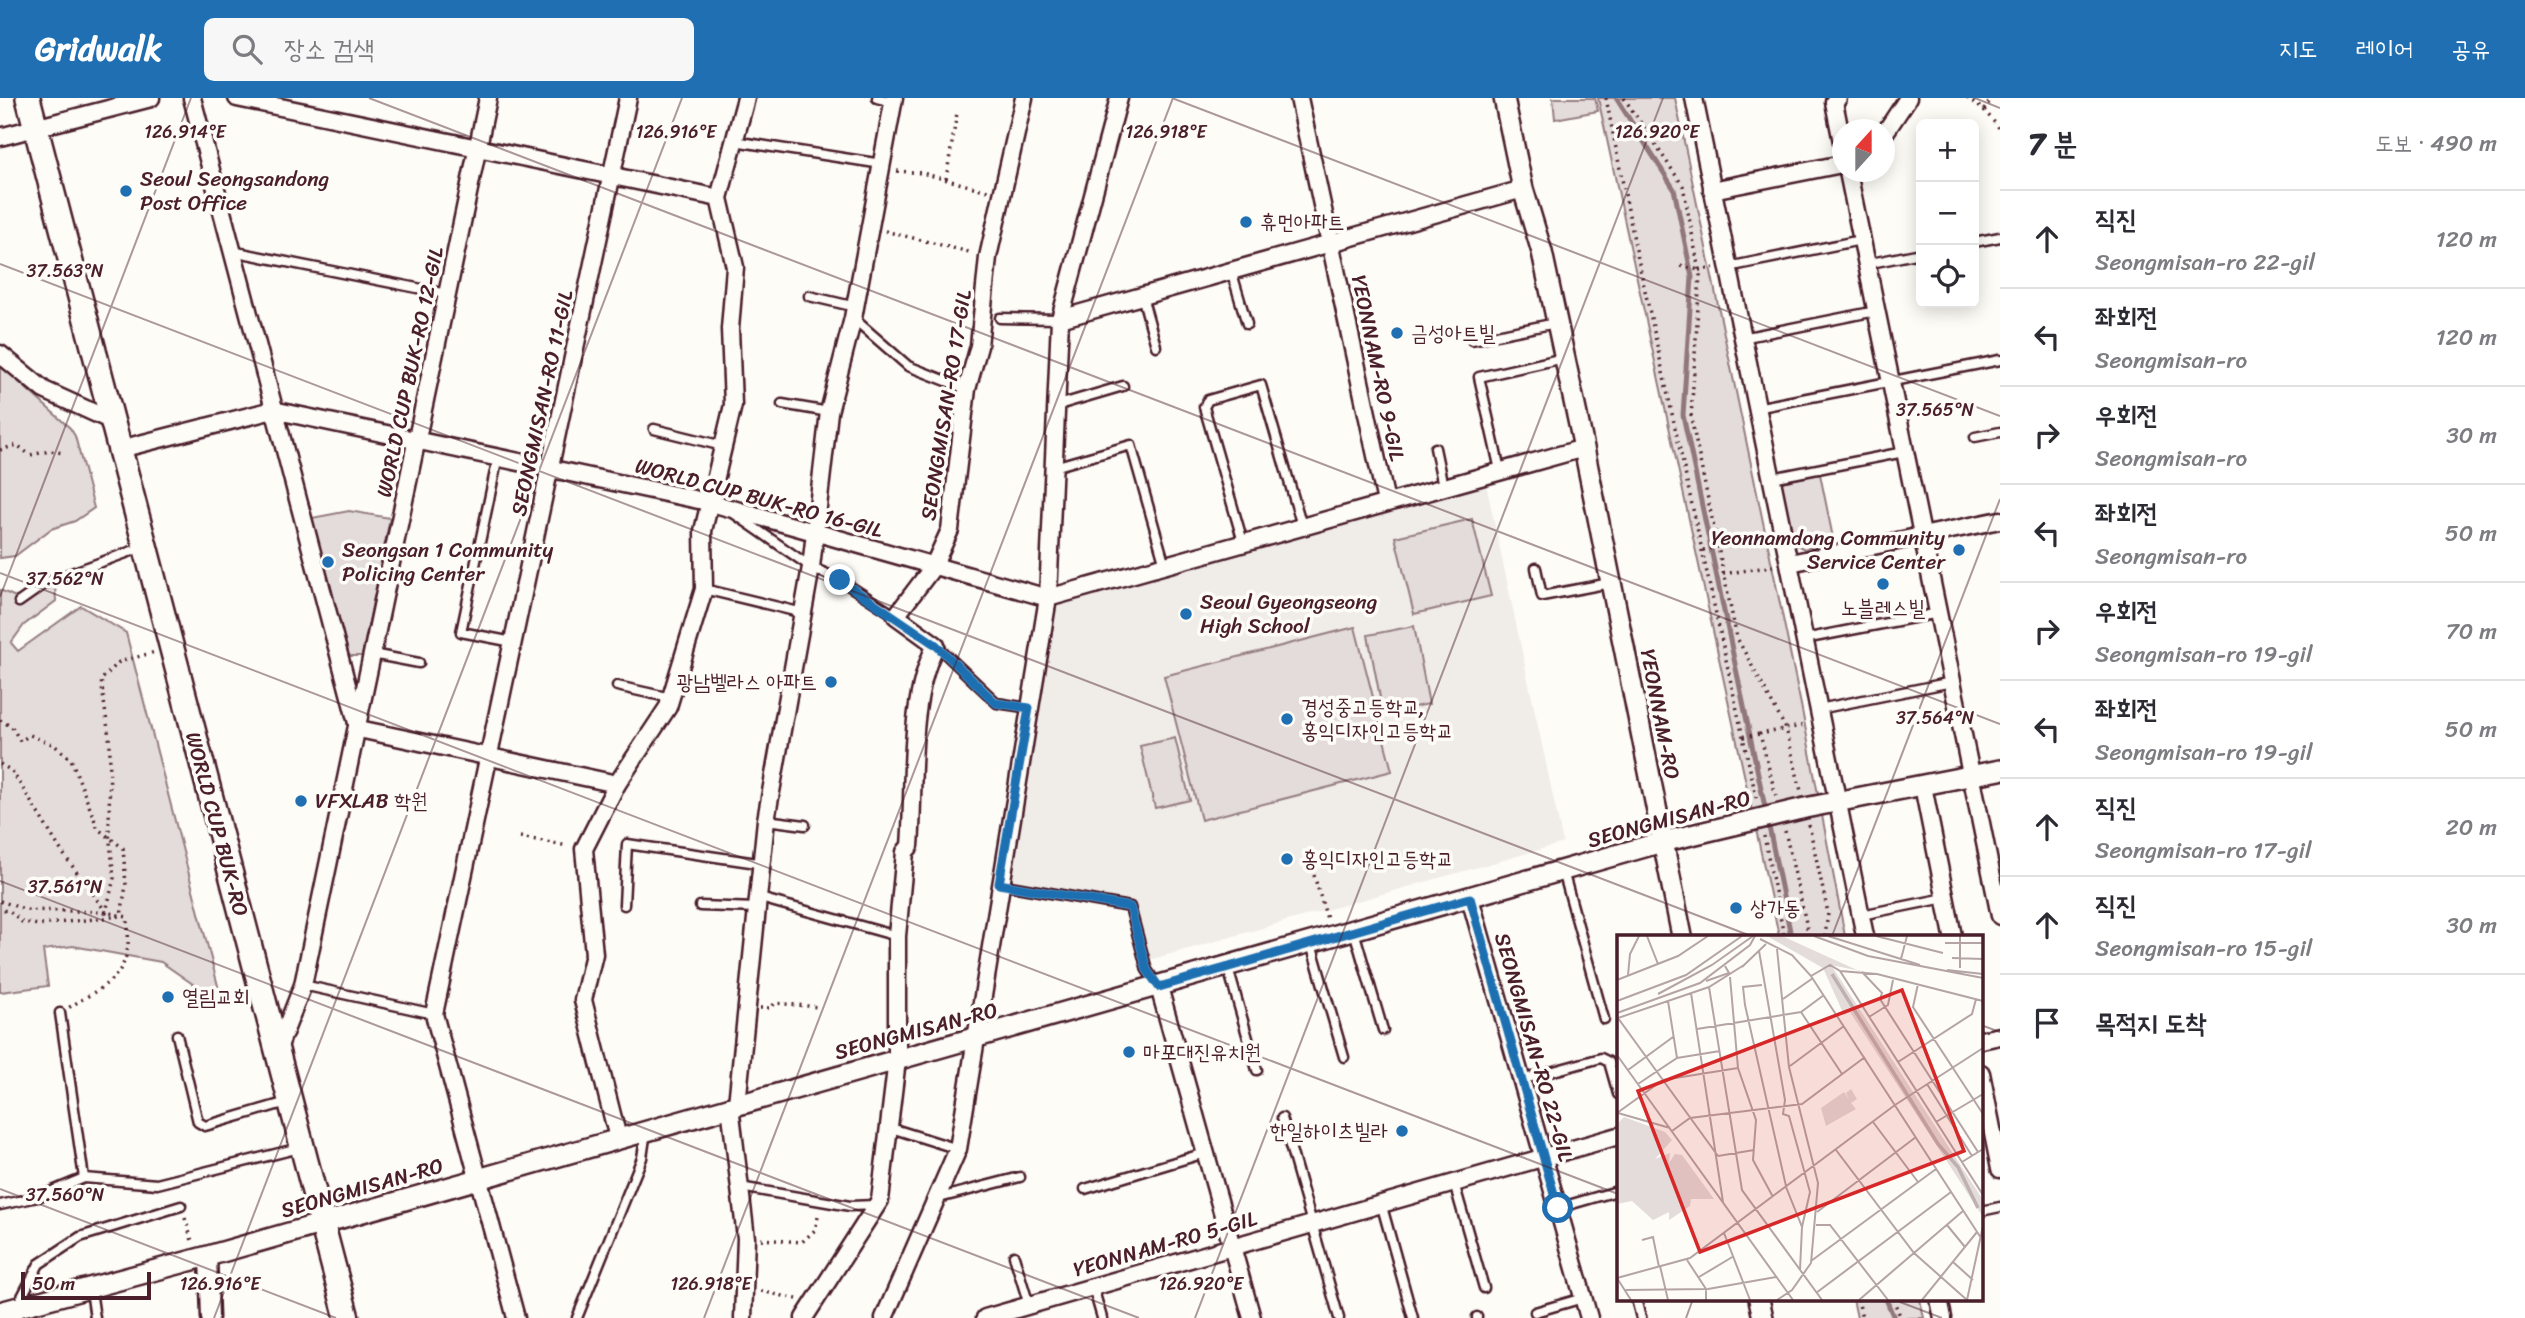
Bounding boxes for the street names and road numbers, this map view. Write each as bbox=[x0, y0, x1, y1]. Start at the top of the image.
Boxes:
street label: WORLD CUP BUK-RO 12-GIL bbox=[365, 243, 455, 501]
street label: YEONNAM-RO 9-GIL bbox=[1340, 271, 1416, 465]
street label: SEONGMISAN-RO 11-GIL bbox=[499, 286, 585, 520]
street label: SEONGMISAN-RO 17-GIL bbox=[909, 287, 983, 523]
street label: WORLD CUP BUK-RO 16-GIL bbox=[631, 447, 887, 549]
street label: YEONNAM-RO bbox=[1629, 645, 1691, 783]
street label: WORLD CUP BUK-RO bbox=[174, 727, 260, 921]
street label: SEONGMISAN-RO bbox=[1583, 779, 1755, 859]
street label: SEONGMISAN-RO 22-GIL bbox=[1483, 928, 1585, 1166]
street label: SEONGMISAN-RO bbox=[830, 991, 1002, 1071]
street label: SEONGMISAN-RO bbox=[276, 1147, 448, 1229]
street label: YEONNAM-RO 5-GIL bbox=[1069, 1200, 1262, 1288]

